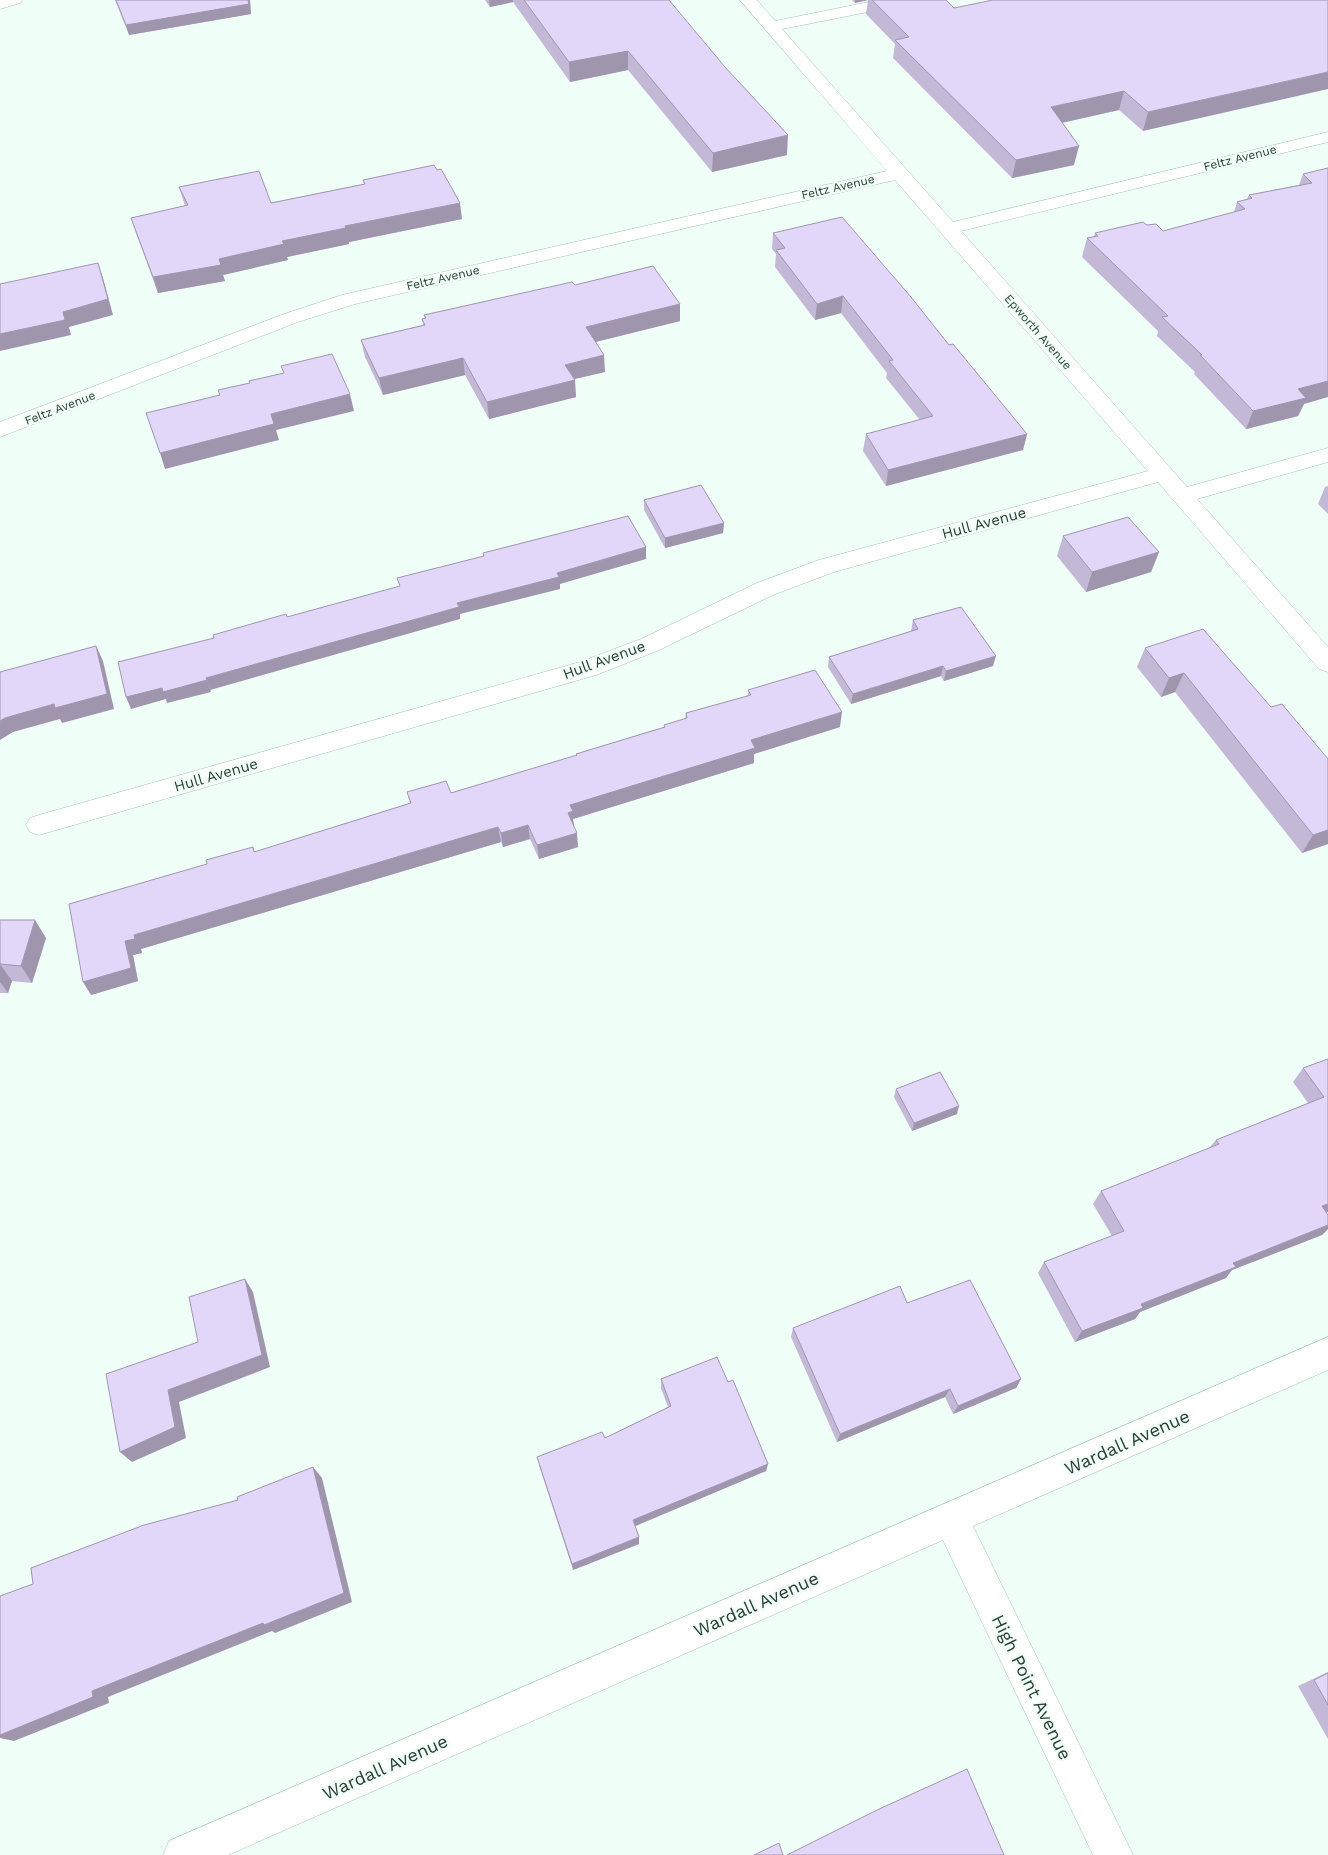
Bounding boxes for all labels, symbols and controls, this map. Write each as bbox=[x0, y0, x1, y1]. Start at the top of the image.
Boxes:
street label: Feltz Avenue bbox=[1202, 142, 1278, 174]
street label: Feltz Avenue bbox=[800, 172, 876, 202]
street label: Feltz Avenue bbox=[405, 263, 481, 293]
street label: Epworth Avenue bbox=[1002, 292, 1075, 373]
street label: Feltz Avenue bbox=[23, 388, 97, 428]
street label: Hull Avenue bbox=[940, 503, 1028, 543]
street label: Hull Avenue bbox=[560, 637, 648, 683]
street label: Hull Avenue bbox=[172, 754, 260, 796]
street label: Wardall Avenue bbox=[1061, 1405, 1193, 1479]
street label: Wardall Avenue bbox=[690, 1567, 822, 1641]
street label: High Point Avenue bbox=[988, 1611, 1076, 1763]
street label: Wardall Avenue bbox=[319, 1730, 451, 1804]

